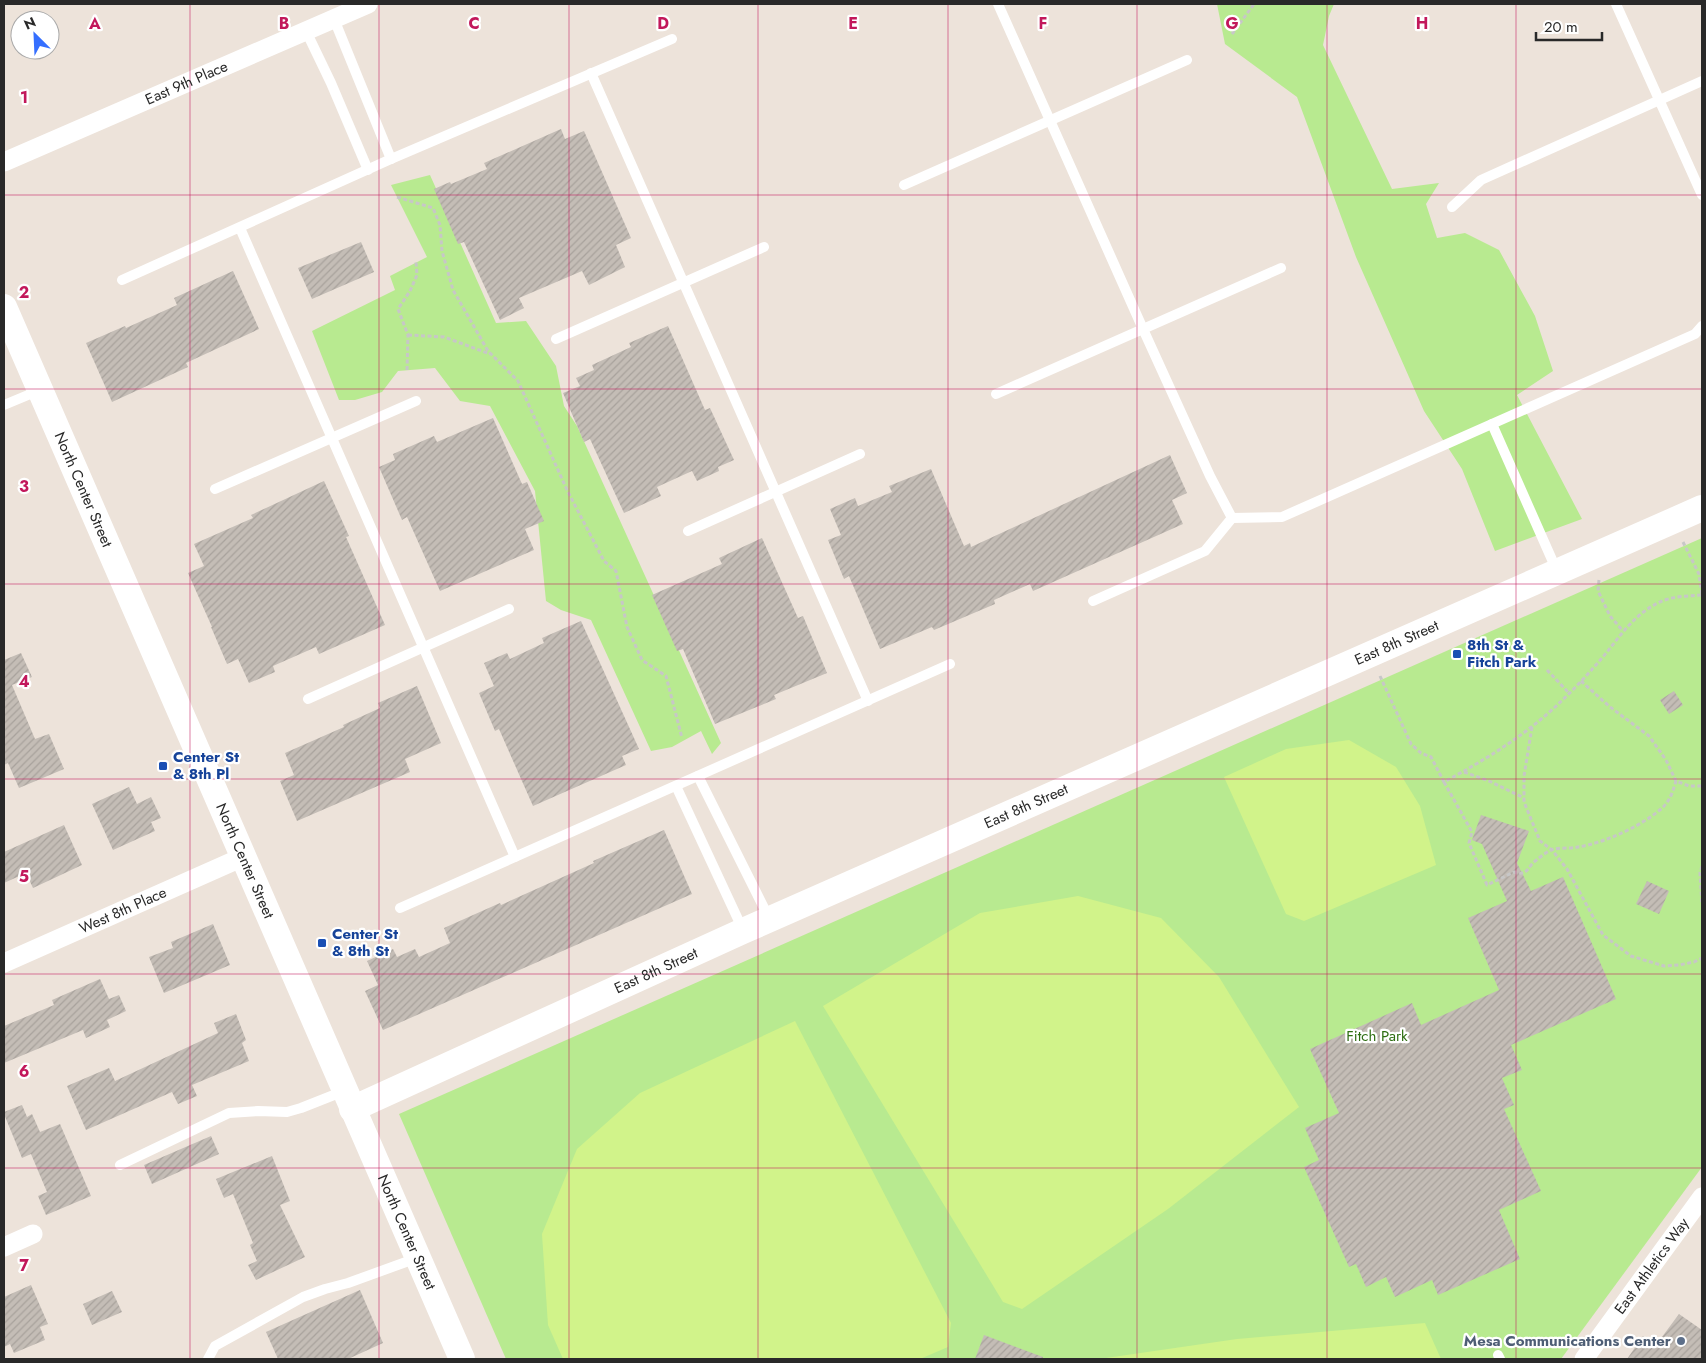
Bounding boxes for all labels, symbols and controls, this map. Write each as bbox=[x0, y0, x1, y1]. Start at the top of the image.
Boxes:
north arrow bbox=[10, 10, 60, 60]
scale bar bbox=[1536, 10, 1602, 42]
text: N bbox=[21, 12, 39, 35]
text: A bbox=[88, 12, 101, 35]
text: B bbox=[279, 12, 289, 35]
text: C bbox=[468, 12, 480, 35]
text: D bbox=[657, 12, 669, 35]
text: E bbox=[848, 12, 858, 35]
text: F bbox=[1039, 12, 1047, 35]
text: G bbox=[1225, 12, 1239, 35]
text: H bbox=[1416, 12, 1428, 35]
text: 20 m bbox=[1544, 16, 1578, 38]
street label: East 9th Place bbox=[142, 55, 232, 110]
text: 1 bbox=[20, 86, 28, 109]
text: 2 bbox=[19, 281, 29, 304]
street label: North Center Street bbox=[49, 428, 118, 551]
text: 3 bbox=[19, 475, 29, 498]
street label: East 8th Street bbox=[1351, 614, 1442, 671]
place label: 8th St & Fitch Park bbox=[1467, 634, 1537, 673]
marker: 8th St & Fitch Park bbox=[1451, 648, 1463, 660]
text: 4 bbox=[18, 670, 30, 693]
place label: Center St & 8th Pl bbox=[173, 746, 239, 785]
marker: Center St & 8th Pl bbox=[157, 760, 169, 772]
street label: East 8th Street bbox=[981, 778, 1072, 834]
street label: North Center Street bbox=[210, 800, 280, 922]
text: 5 bbox=[19, 865, 29, 888]
street label: West 8th Place bbox=[76, 881, 170, 939]
place label: Center St & 8th St bbox=[332, 923, 398, 962]
marker: Center St & 8th St bbox=[316, 937, 328, 949]
street label: East 8th Street bbox=[611, 942, 702, 999]
park label: Fitch Park bbox=[1346, 1025, 1408, 1047]
text: 6 bbox=[19, 1060, 29, 1083]
street label: North Center Street bbox=[372, 1171, 442, 1294]
street label: East Athletics Way bbox=[1609, 1213, 1695, 1319]
text: 7 bbox=[19, 1254, 29, 1277]
place label: Mesa Communications Center bbox=[1464, 1330, 1672, 1352]
marker: Mesa Communications Center bbox=[1675, 1335, 1687, 1347]

